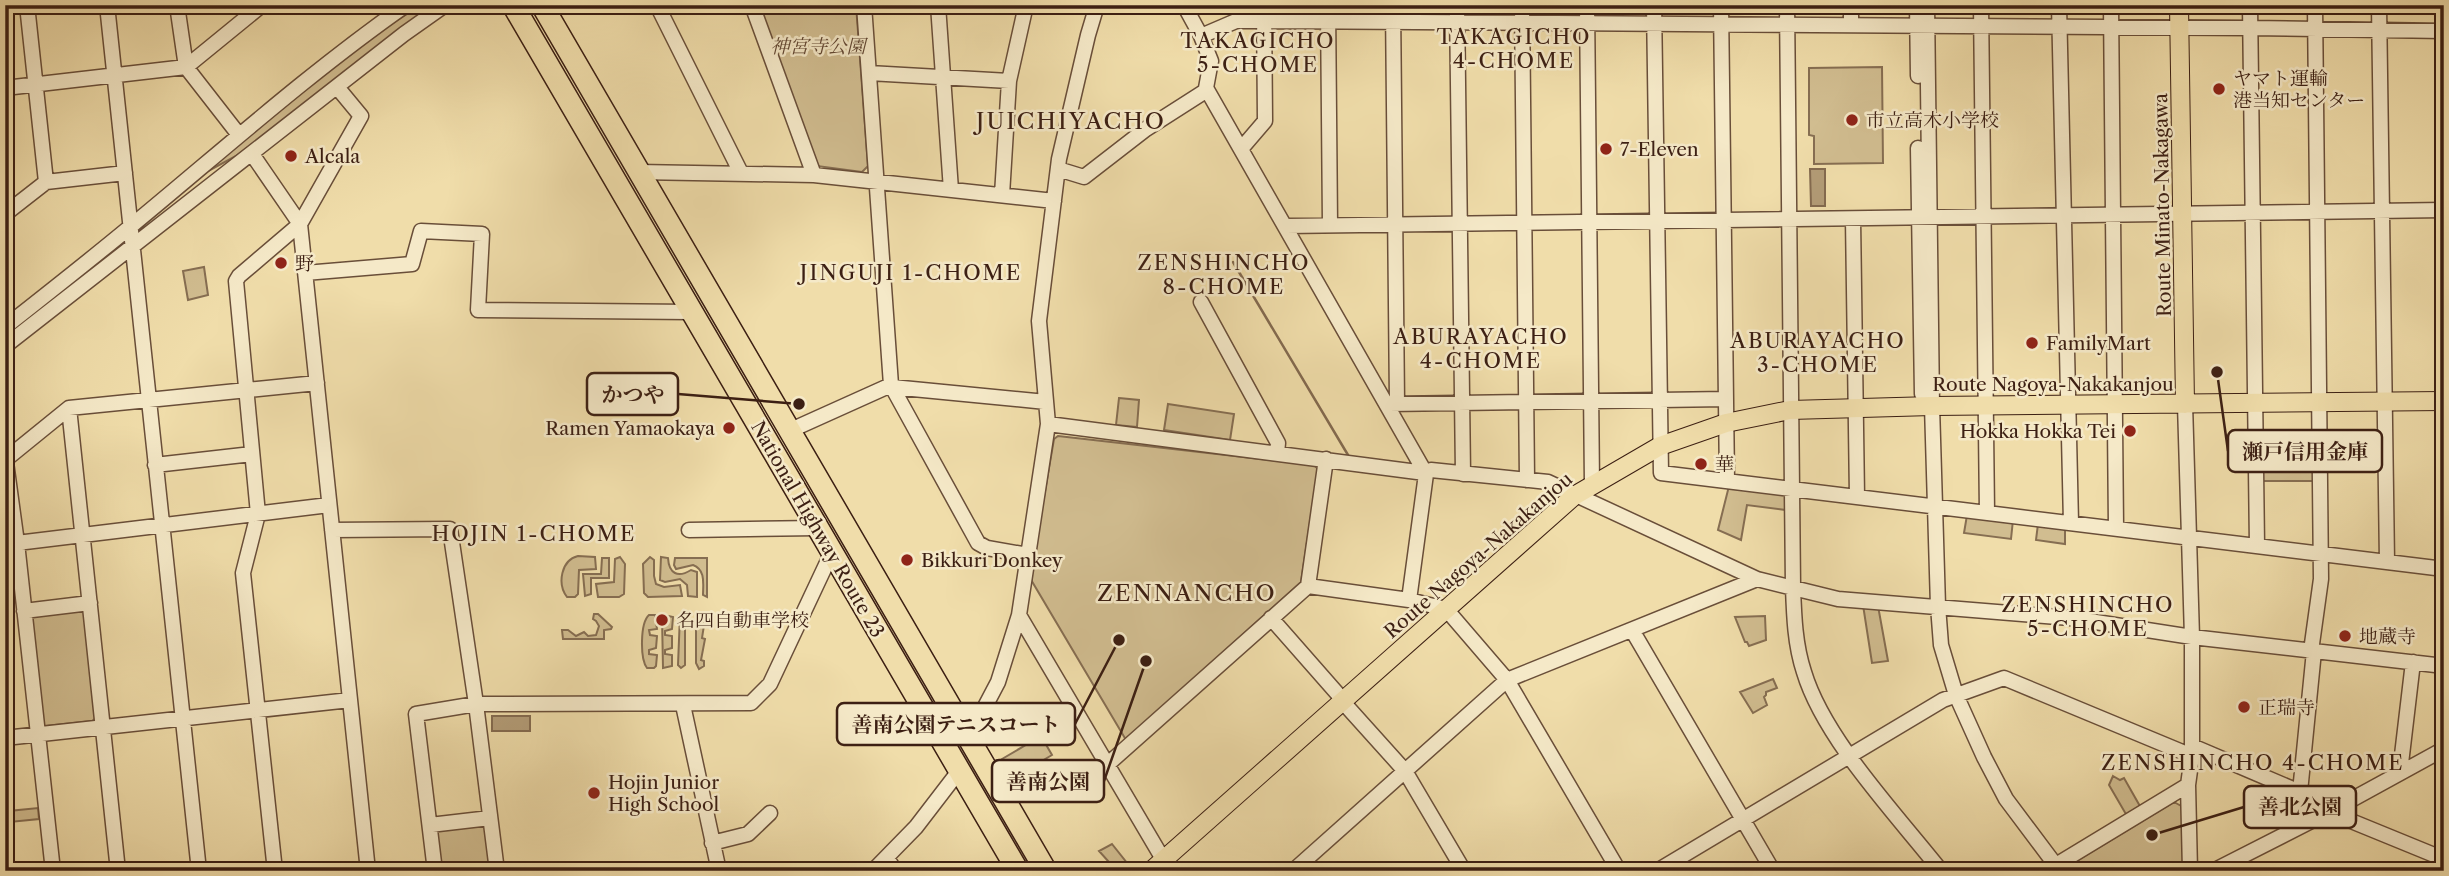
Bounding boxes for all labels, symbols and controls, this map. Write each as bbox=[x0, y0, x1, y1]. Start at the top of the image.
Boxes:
district label: TAKAGICHO 4-CHOME bbox=[1436, 24, 1592, 73]
district label: TAKAGICHO 5-CHOME bbox=[1180, 28, 1336, 77]
park label: 神宮寺公園 bbox=[770, 35, 868, 58]
place label: ヤマト運輸 港当知センター bbox=[2233, 67, 2365, 112]
marker: ヤマト運輸 港当知センター bbox=[2211, 81, 2227, 97]
street label: Route Minato-Nakagawa bbox=[2149, 93, 2176, 317]
district label: JUICHIYACHO bbox=[973, 107, 1166, 135]
place label: 市立高木小学校 bbox=[1866, 109, 1999, 132]
marker: 市立高木小学校 bbox=[1844, 112, 1860, 128]
place label: 7-Eleven bbox=[1620, 138, 1699, 161]
marker: 7-Eleven bbox=[1598, 141, 1614, 157]
place label: Alcala bbox=[304, 145, 360, 168]
marker: Alcala bbox=[283, 148, 299, 164]
district label: ZENSHINCHO 8-CHOME bbox=[1137, 250, 1311, 299]
place label: 野 bbox=[295, 252, 314, 275]
marker: 野 bbox=[273, 255, 289, 271]
district label: JINGUJI 1-CHOME bbox=[797, 260, 1022, 285]
district label: ABURAYACHO 4-CHOME bbox=[1392, 324, 1569, 373]
district label: ABURAYACHO 3-CHOME bbox=[1729, 328, 1906, 377]
place label: FamilyMart bbox=[2046, 332, 2151, 355]
marker: FamilyMart bbox=[2024, 335, 2040, 351]
callout: かつや bbox=[587, 373, 678, 415]
street label: Route Nagoya-Nakakanjou bbox=[1932, 373, 2174, 396]
text: かつや bbox=[602, 382, 665, 407]
place label: Ramen Yamaokaya bbox=[545, 417, 715, 440]
street label: National Highway Route 23 bbox=[746, 417, 889, 642]
marker: Ramen Yamaokaya bbox=[721, 420, 737, 436]
place label: Hokka Hokka Tei bbox=[1960, 420, 2116, 443]
marker: Hokka Hokka Tei bbox=[2122, 423, 2138, 439]
callout: 瀬戸信用金庫 bbox=[2228, 430, 2382, 472]
text: 瀬戸信用金庫 bbox=[2242, 439, 2368, 464]
place label: 華 bbox=[1715, 453, 1734, 476]
marker: 華 bbox=[1693, 456, 1709, 472]
street label: Route Nagoya-Nakakanjou bbox=[1380, 467, 1577, 643]
district label: HOJIN 1-CHOME bbox=[432, 521, 636, 546]
place label: Bikkuri Donkey bbox=[921, 549, 1063, 572]
marker: Bikkuri Donkey bbox=[899, 552, 915, 568]
district label: ZENNANCHO bbox=[1097, 579, 1277, 607]
district label: ZENSHINCHO 5-CHOME bbox=[2001, 592, 2175, 641]
place label: 名四自動車学校 bbox=[676, 609, 809, 632]
marker: 名四自動車学校 bbox=[654, 612, 670, 628]
place label: 地蔵寺 bbox=[2359, 625, 2416, 648]
marker: 地蔵寺 bbox=[2337, 628, 2353, 644]
place label: 正瑞寺 bbox=[2258, 696, 2315, 719]
marker: 正瑞寺 bbox=[2236, 699, 2252, 715]
callout: 善南公園テニスコート bbox=[837, 703, 1075, 745]
text: 善南公園テニスコート bbox=[851, 712, 1061, 737]
district label: ZENSHINCHO 4-CHOME bbox=[2101, 750, 2405, 775]
callout: 善南公園 bbox=[992, 760, 1104, 802]
text: 善南公園 bbox=[1006, 769, 1090, 794]
place label: Hojin Junior High School bbox=[608, 771, 720, 816]
marker: Hojin Junior High School bbox=[586, 785, 602, 801]
callout: 善北公園 bbox=[2244, 786, 2356, 828]
text: 善北公園 bbox=[2258, 794, 2342, 819]

